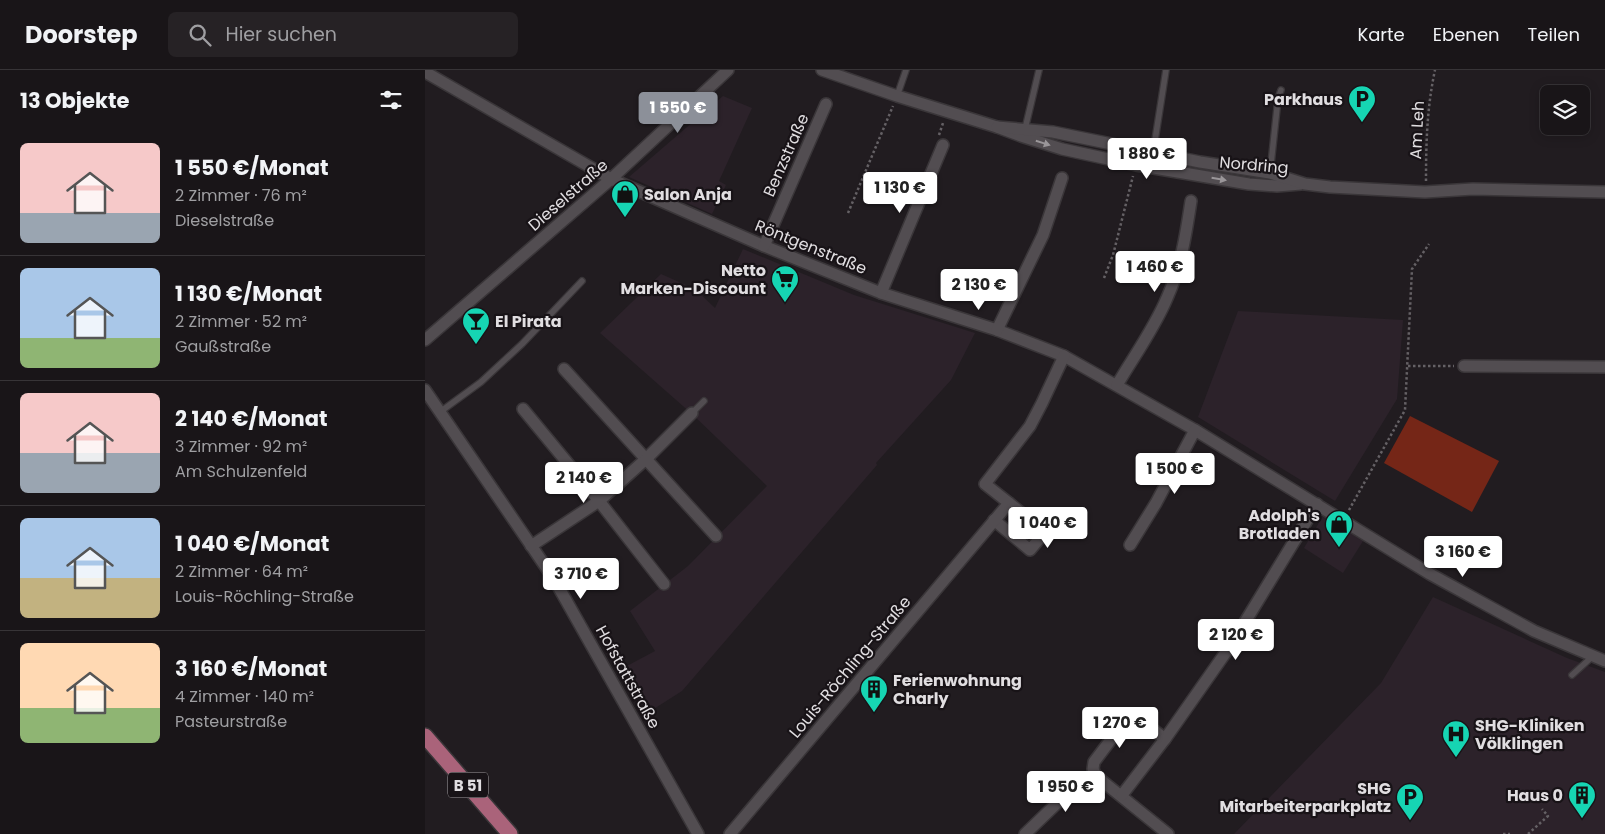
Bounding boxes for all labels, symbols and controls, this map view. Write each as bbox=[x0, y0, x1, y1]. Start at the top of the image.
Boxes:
search box bbox=[168, 12, 518, 57]
text: Doorstep bbox=[25, 18, 138, 51]
icon: search bbox=[186, 21, 214, 49]
text: Hier suchen bbox=[226, 21, 337, 48]
text: Karte bbox=[1357, 22, 1405, 47]
text: Ebenen bbox=[1433, 22, 1500, 47]
text: Teilen bbox=[1528, 22, 1580, 47]
parking icon: Parkhaus bbox=[1347, 84, 1377, 123]
map controls bbox=[1540, 85, 1590, 135]
button: layers bbox=[1540, 85, 1590, 135]
text: 13 Objekte bbox=[20, 86, 129, 115]
icon: filters bbox=[377, 86, 405, 114]
place label: Parkhaus bbox=[1264, 88, 1343, 111]
pin: 1 550 € bbox=[632, 92, 724, 134]
text: 1 550 € bbox=[650, 96, 706, 119]
street label: Am Leh bbox=[1404, 100, 1430, 160]
street label: Benzstraße bbox=[757, 110, 815, 200]
pin: 1 880 € bbox=[1101, 138, 1193, 180]
one-way arrow bbox=[1035, 139, 1050, 147]
text: 1 880 € bbox=[1119, 142, 1175, 165]
street label: Nordring bbox=[1219, 151, 1289, 179]
text: 1 550 €/Monat bbox=[175, 153, 329, 182]
street label: Dieselstraße bbox=[523, 154, 613, 236]
icon: home bbox=[60, 163, 120, 223]
pin: 1 130 € bbox=[854, 172, 946, 214]
text: 1 130 € bbox=[874, 176, 926, 199]
one-way arrow bbox=[1211, 176, 1227, 184]
shop icon: Salon Anja bbox=[610, 179, 640, 218]
place label: Salon Anja bbox=[644, 183, 732, 206]
text: 2 Zimmer · 76 m² bbox=[175, 184, 307, 207]
text: Dieselstraße bbox=[175, 209, 274, 232]
street label: Röntgenstraße bbox=[752, 214, 870, 280]
pin: 1 460 € bbox=[1109, 250, 1201, 293]
text: 1 460 € bbox=[1127, 255, 1184, 278]
place label: Netto Marken-Discount bbox=[621, 259, 766, 300]
supermarket icon: Netto Marken-Discount bbox=[770, 264, 800, 303]
pin: 2 130 € bbox=[933, 268, 1025, 311]
text: 2 130 € bbox=[952, 273, 1006, 296]
text: 1 130 €/Monat bbox=[175, 279, 322, 308]
icon: home bbox=[60, 288, 120, 348]
bar icon: El Pirata bbox=[461, 306, 491, 345]
text: 2 Zimmer · 52 m² bbox=[175, 310, 307, 333]
place label: El Pirata bbox=[495, 310, 562, 333]
text: Gaußstraße bbox=[175, 335, 271, 358]
text: 2 140 €/Monat bbox=[175, 404, 328, 433]
icon: home bbox=[60, 413, 120, 473]
text: 3 Zimmer · 92 m² bbox=[175, 435, 307, 458]
pin: 1 500 € bbox=[1129, 452, 1221, 495]
text: 1 500 € bbox=[1147, 457, 1203, 480]
text: Am Schulzenfeld bbox=[175, 460, 307, 483]
pin: 2 140 € bbox=[538, 462, 630, 504]
text: 2 140 € bbox=[556, 466, 612, 489]
place label: Adolph's Brotladen bbox=[1239, 504, 1320, 545]
pin: 1 040 € bbox=[1002, 506, 1094, 549]
shop icon: Adolph's Brotladen bbox=[1324, 509, 1354, 548]
text: 1 040 € bbox=[1019, 511, 1077, 534]
text: 1 040 €/Monat bbox=[175, 529, 329, 558]
pin: 3 160 € bbox=[1417, 536, 1509, 578]
icon: home bbox=[60, 538, 120, 598]
text: 3 160 € bbox=[1435, 540, 1491, 563]
pin: 3 710 € bbox=[535, 558, 627, 600]
text: 2 Zimmer · 64 m² bbox=[175, 560, 308, 583]
text: 3 710 € bbox=[554, 562, 608, 585]
text: Louis-Röchling-Straße bbox=[175, 585, 354, 608]
street label: Louis-Röchling-Straße bbox=[784, 591, 916, 743]
pin: 2 120 € bbox=[1190, 618, 1282, 661]
street label: Hofstattstraße bbox=[590, 621, 666, 733]
text: 2 120 € bbox=[1209, 623, 1263, 646]
text: 3 160 €/Monat bbox=[175, 654, 327, 683]
icon: home bbox=[60, 663, 120, 723]
place label: Ferienwohnung Charly bbox=[893, 669, 1022, 710]
building icon: Ferienwohnung Charly bbox=[859, 674, 889, 713]
text: 4 Zimmer · 140 m² bbox=[175, 685, 314, 708]
pin: 1 270 € bbox=[1074, 706, 1166, 749]
text: Pasteurstraße bbox=[175, 710, 287, 733]
text: 1 270 € bbox=[1093, 711, 1147, 734]
place label: SHG-Kliniken Völklingen bbox=[1475, 714, 1585, 755]
hospital icon: SHG-Kliniken Völklingen bbox=[1441, 719, 1471, 758]
pin: 1 950 € bbox=[1020, 770, 1112, 813]
road number: B 51 bbox=[448, 772, 488, 798]
text: 1 950 € bbox=[1038, 775, 1094, 798]
place label: SHG Mitarbeiterparkplatz bbox=[1219, 777, 1391, 818]
building icon: Haus 0 bbox=[1567, 780, 1597, 819]
parking icon: SHG Mitarbeiterparkplatz bbox=[1395, 782, 1425, 821]
place label: Haus 0 bbox=[1507, 784, 1563, 807]

